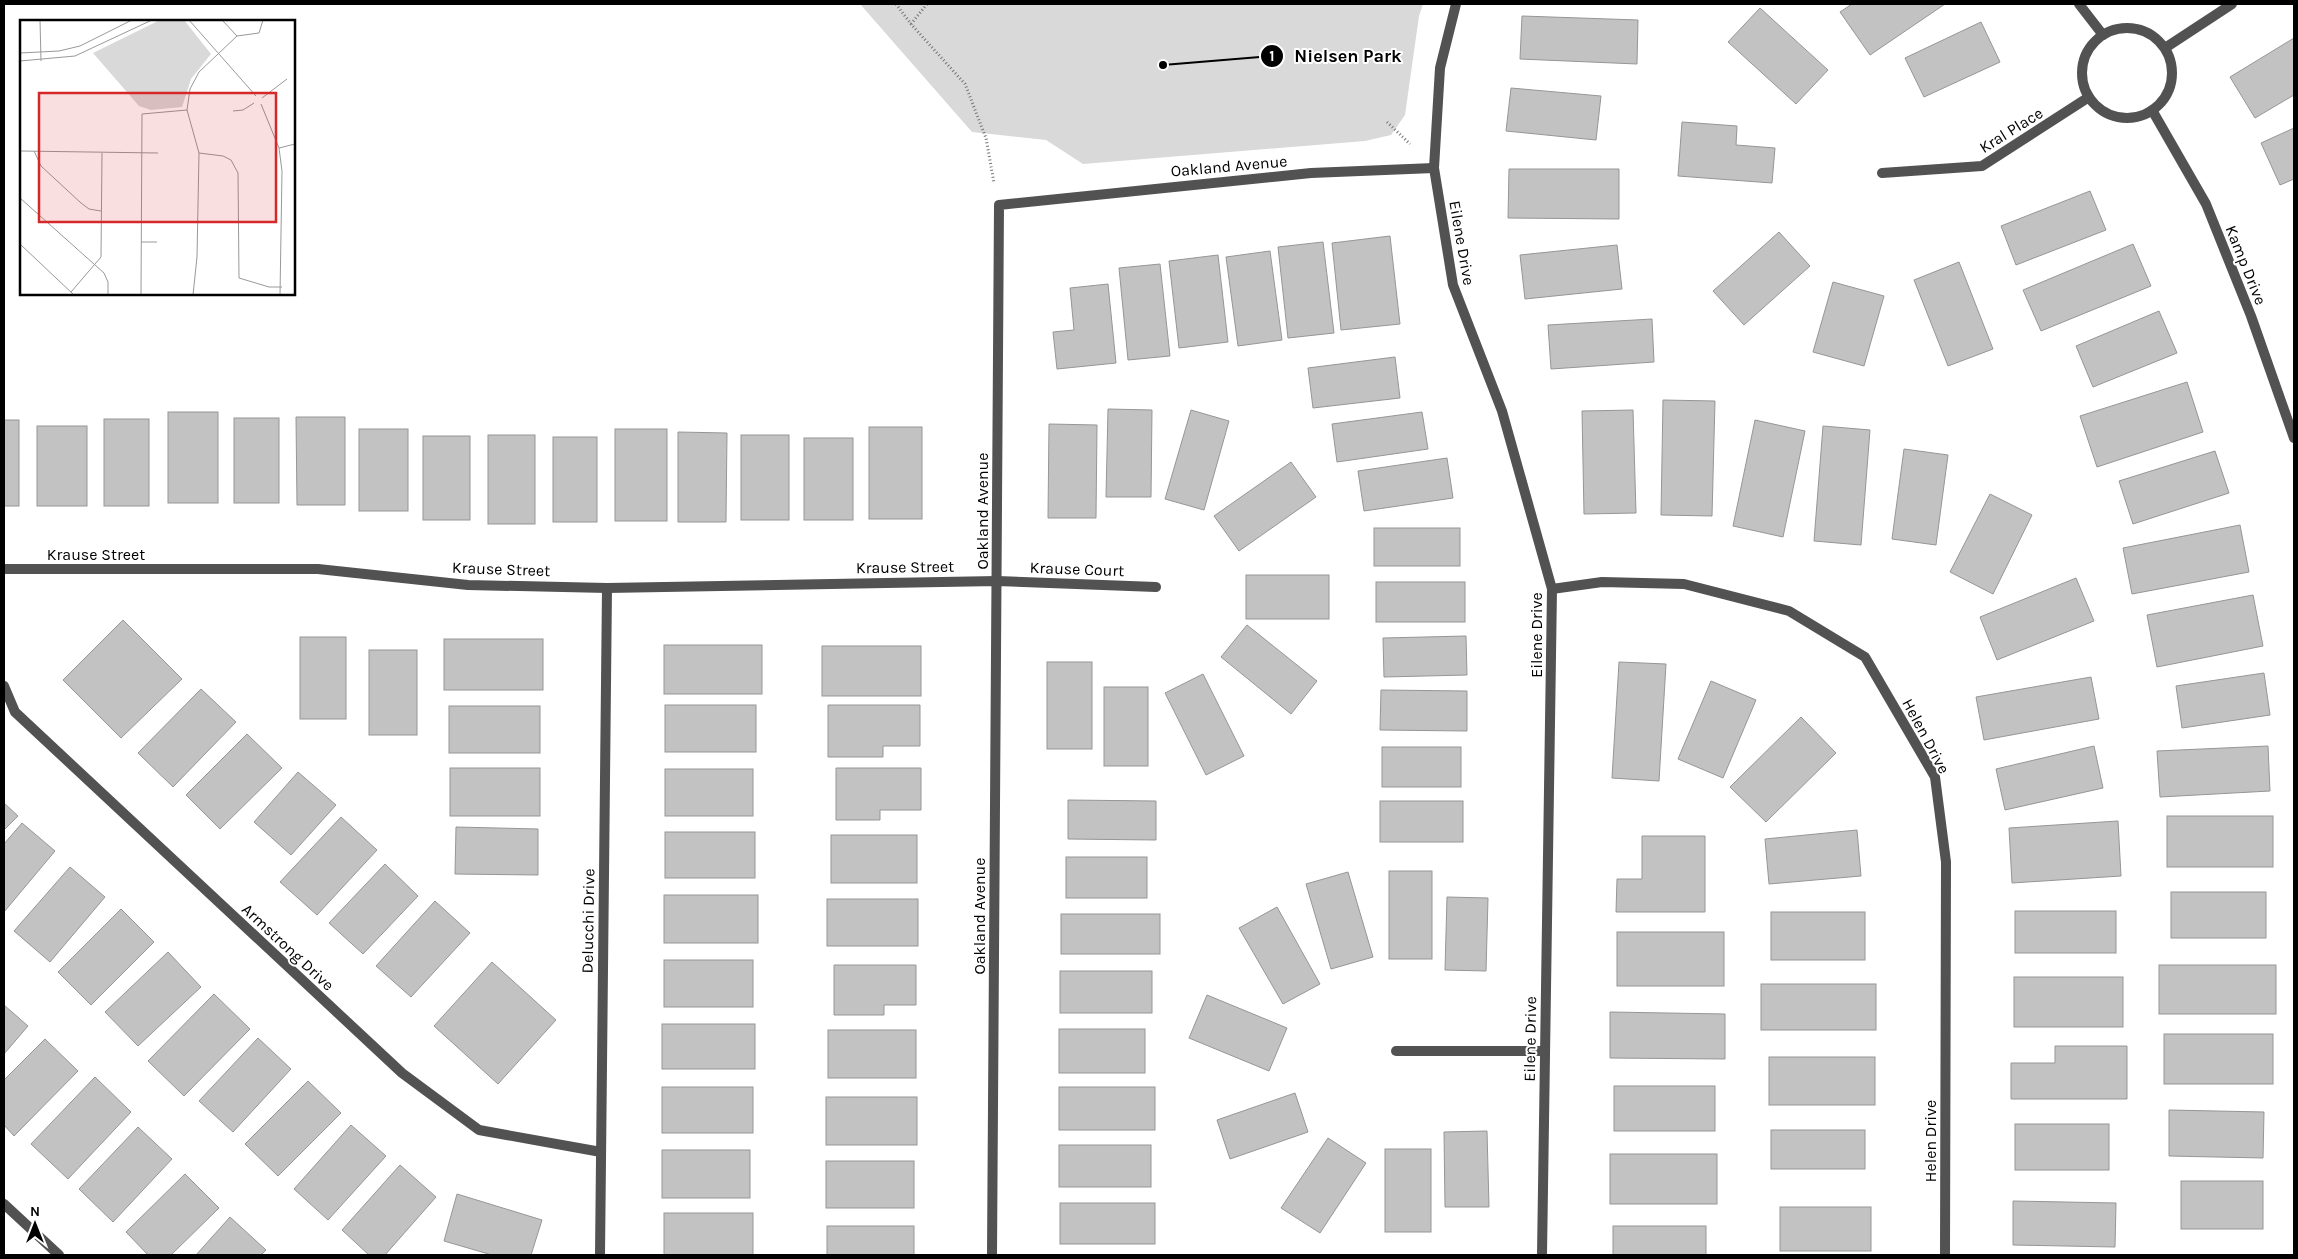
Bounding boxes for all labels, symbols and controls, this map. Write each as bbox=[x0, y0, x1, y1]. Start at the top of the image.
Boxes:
inset map bbox=[20, 20, 295, 295]
callout: Nielsen Park bbox=[1259, 40, 1412, 73]
text: Nielsen Park bbox=[1294, 45, 1402, 67]
text: 1 bbox=[1269, 47, 1275, 65]
street label: Kral Place bbox=[1976, 103, 2046, 157]
street label: Oakland Avenue bbox=[1170, 151, 1288, 181]
street label: Eilene Drive bbox=[1445, 199, 1479, 287]
street label: Kamp Drive bbox=[2221, 222, 2271, 308]
street label: Oakland Avenue bbox=[973, 452, 992, 570]
street label: Krause Street bbox=[47, 545, 145, 564]
street label: Krause Street bbox=[856, 557, 954, 577]
street label: Krause Street bbox=[452, 558, 550, 580]
street label: Krause Court bbox=[1029, 558, 1125, 580]
street label: Eilene Drive bbox=[1527, 592, 1546, 678]
street label: Helen Drive bbox=[1898, 695, 1954, 777]
street label: Oakland Avenue bbox=[970, 857, 989, 975]
street label: Delucchi Drive bbox=[578, 868, 598, 974]
street label: Armstrong Drive bbox=[238, 900, 338, 994]
street label: Eilene Drive bbox=[1520, 996, 1540, 1082]
street label: Helen Drive bbox=[1921, 1100, 1940, 1182]
north arrow bbox=[10, 1199, 60, 1249]
text: N bbox=[30, 1203, 40, 1220]

